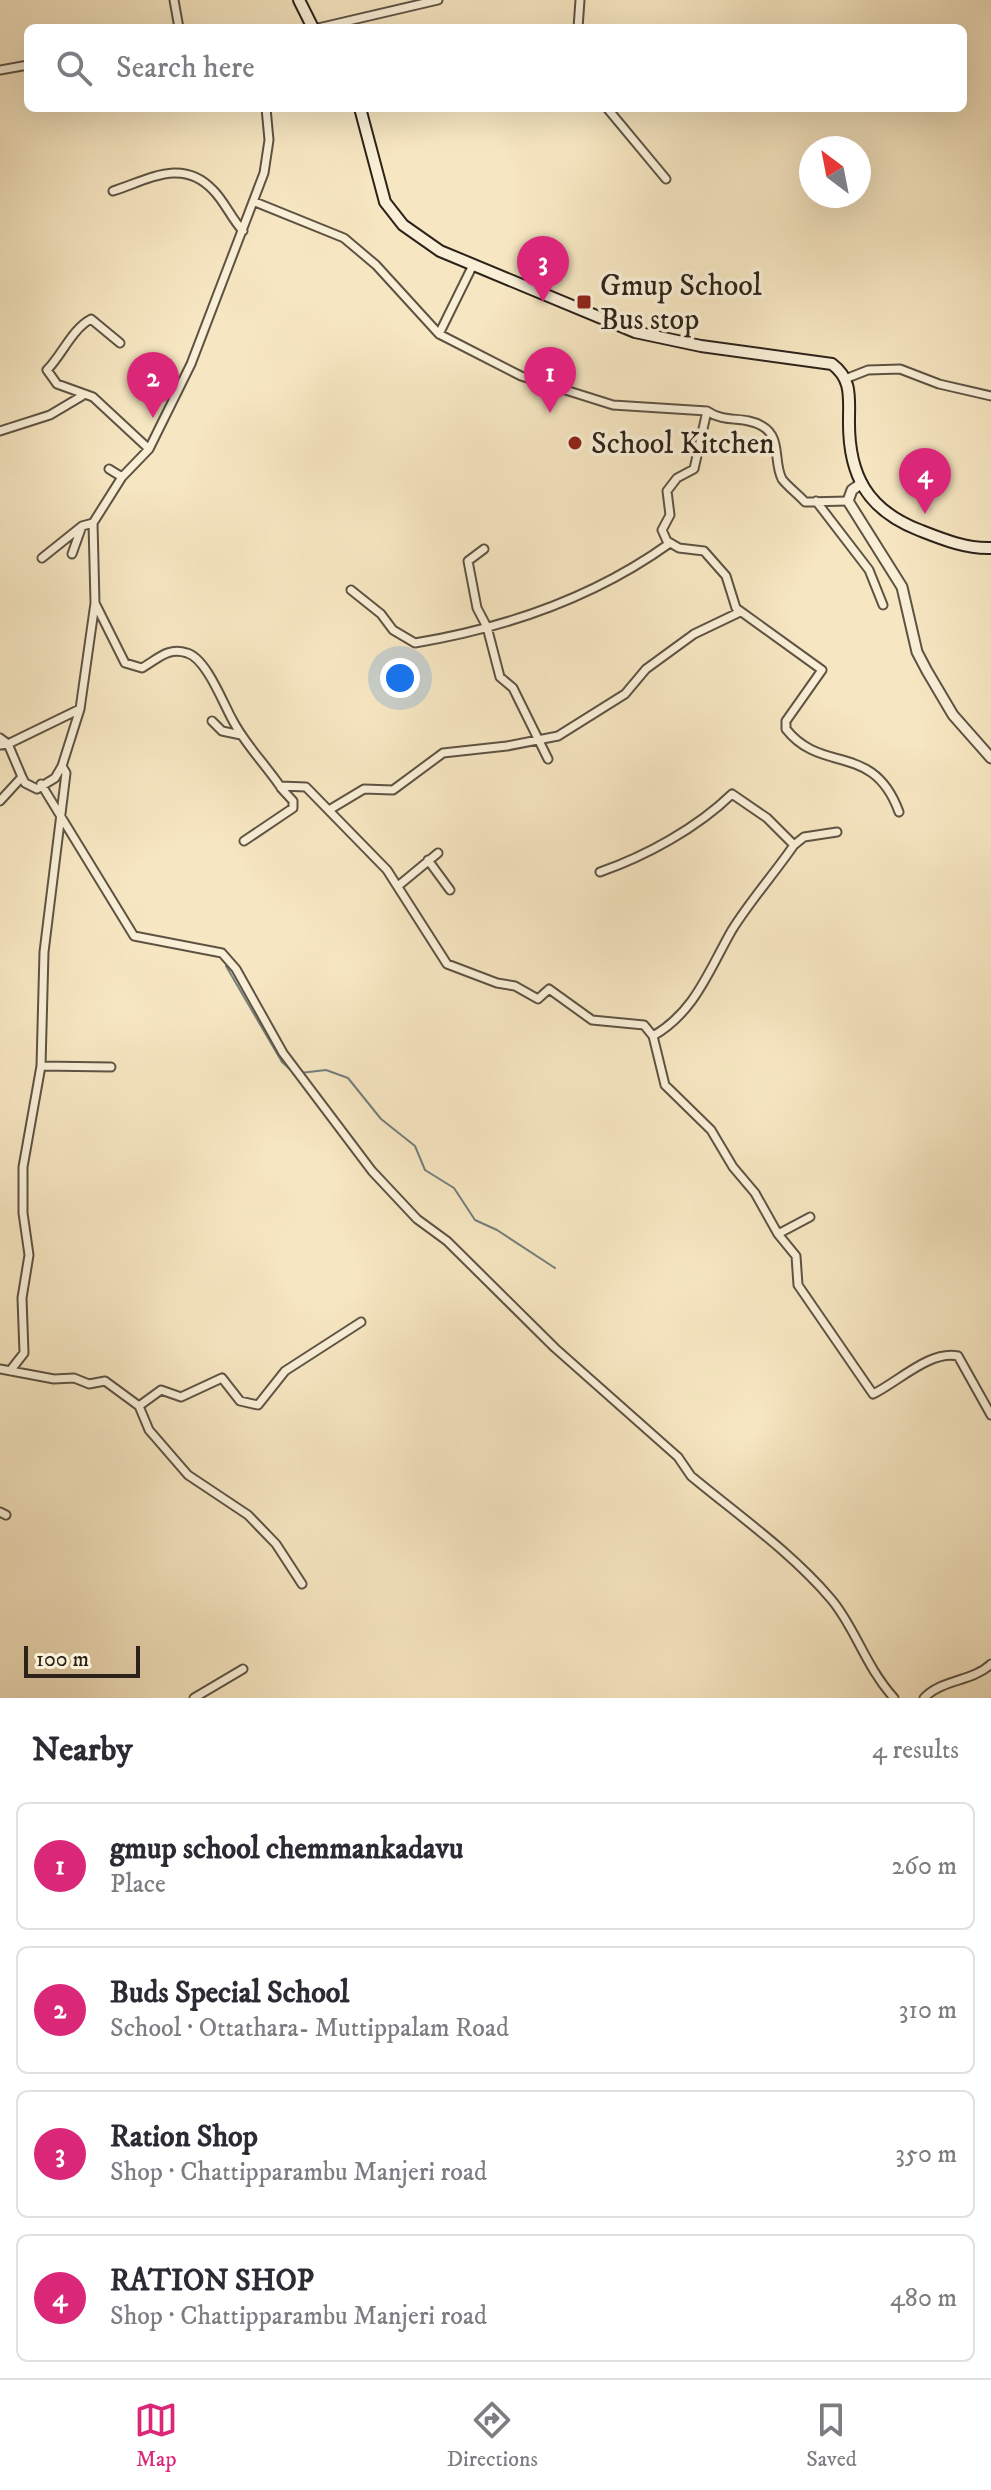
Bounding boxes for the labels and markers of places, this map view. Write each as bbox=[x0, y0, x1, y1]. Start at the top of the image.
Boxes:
pin: 3 bbox=[517, 236, 569, 302]
place label: Gmup School Bus stop bbox=[600, 268, 762, 339]
marker: Gmup School Bus stop bbox=[575, 293, 593, 311]
pin: 1 bbox=[524, 347, 576, 413]
pin: 2 bbox=[127, 352, 179, 418]
place label: School Kitchen bbox=[591, 426, 775, 463]
marker: School Kitchen bbox=[566, 434, 584, 452]
pin: 4 bbox=[899, 448, 951, 514]

